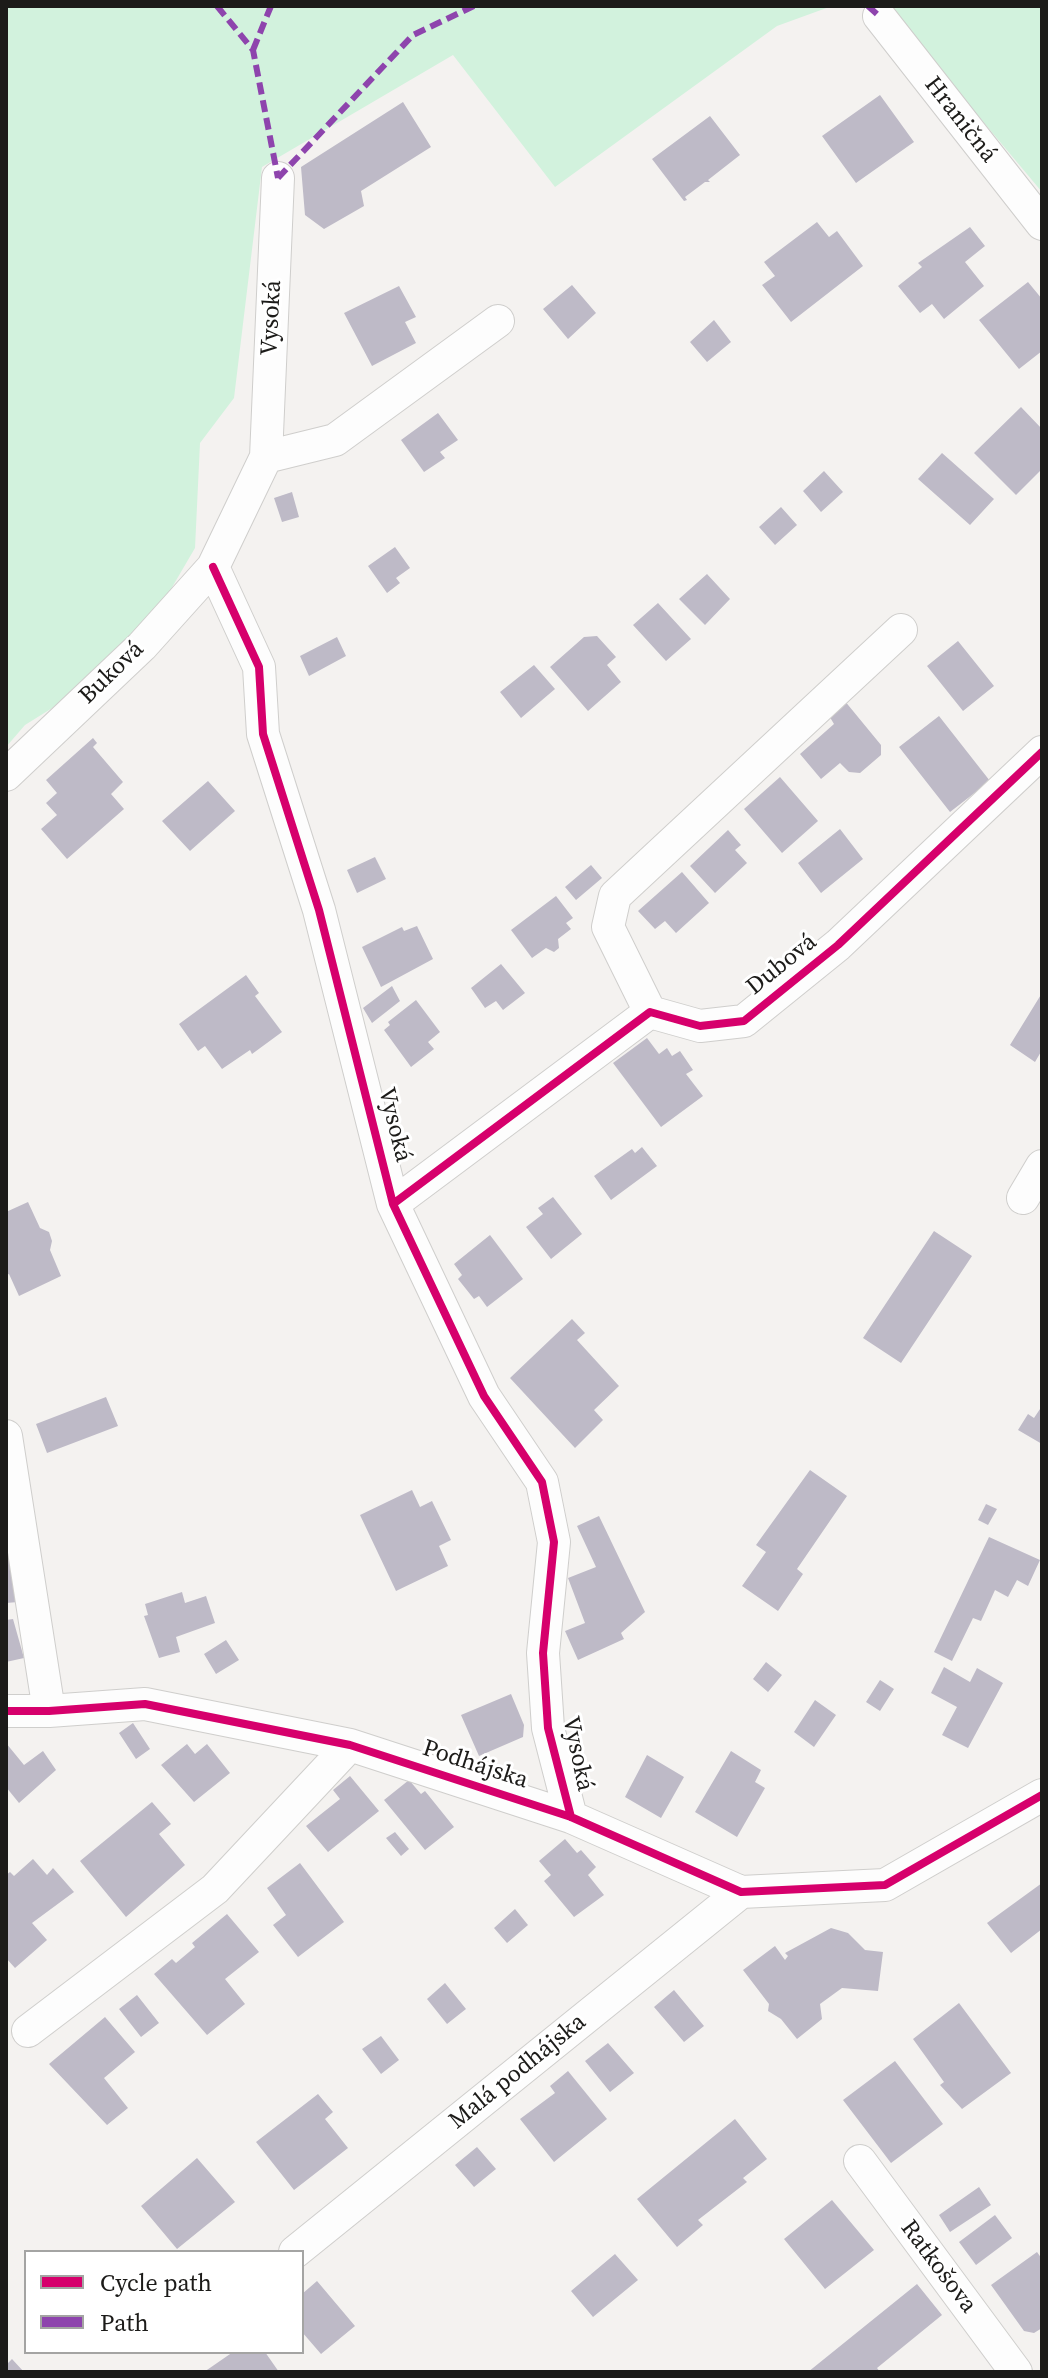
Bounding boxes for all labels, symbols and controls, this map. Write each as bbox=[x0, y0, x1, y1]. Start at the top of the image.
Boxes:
street label: Hraničná bbox=[918, 71, 1002, 169]
street label: Vysoká bbox=[256, 280, 288, 356]
street label: Buková bbox=[74, 635, 150, 711]
street label: Dubová bbox=[741, 928, 823, 1002]
street label: Vysoká bbox=[371, 1085, 417, 1165]
street label: Vysoká bbox=[555, 1714, 599, 1794]
street label: Podhájska bbox=[419, 1734, 531, 1796]
street label: Malá podhájska bbox=[444, 2008, 592, 2136]
street label: Ratkošova bbox=[894, 2215, 982, 2319]
legend bbox=[24, 2250, 304, 2354]
text: Cycle path bbox=[100, 2266, 212, 2299]
text: Path bbox=[100, 2306, 149, 2339]

